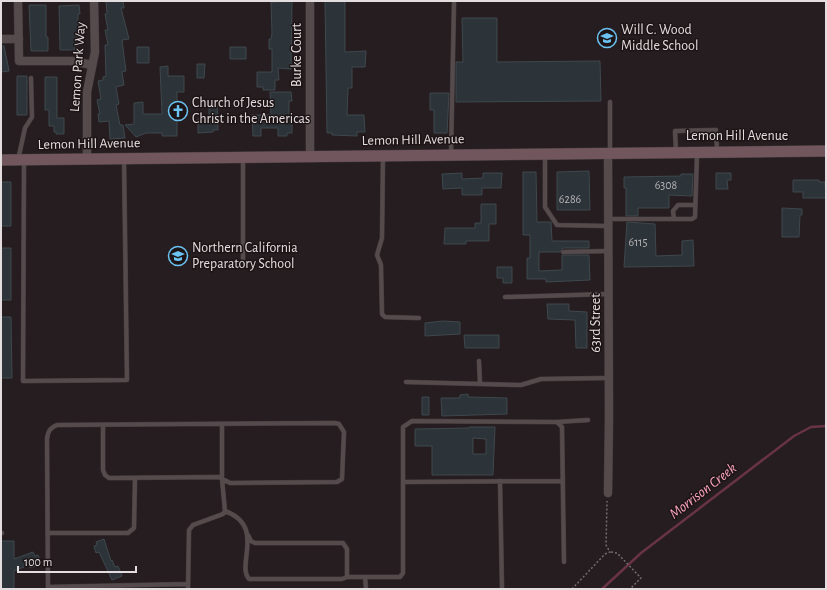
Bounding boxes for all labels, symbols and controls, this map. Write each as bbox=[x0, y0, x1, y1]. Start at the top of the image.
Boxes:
street label: Lemon Park Way bbox=[68, 22, 88, 112]
street label: Burke Court bbox=[290, 23, 304, 87]
place label: Will C. Wood Middle School bbox=[621, 23, 698, 53]
school or university icon: Will C. Wood Middle School bbox=[596, 27, 618, 49]
place label: Church of Jesus Christ in the Americas bbox=[192, 96, 310, 126]
church icon: Church of Jesus Christ in the Americas bbox=[167, 100, 189, 122]
street label: Lemon Hill Avenue bbox=[686, 129, 788, 143]
street label: Lemon Hill Avenue bbox=[362, 132, 464, 148]
street label: Lemon Hill Avenue bbox=[38, 136, 140, 152]
house number: 6308 bbox=[655, 179, 678, 191]
house number: 6286 bbox=[559, 193, 582, 205]
house number: 6115 bbox=[629, 236, 647, 248]
place label: Northern California Preparatory School bbox=[192, 241, 298, 271]
school or university icon: Northern California Preparatory School bbox=[167, 245, 189, 267]
street label: 63rd Street bbox=[589, 293, 603, 353]
water label: Morrison Creek bbox=[667, 460, 739, 522]
scale bar bbox=[18, 548, 136, 574]
text: 100 m bbox=[24, 556, 52, 568]

